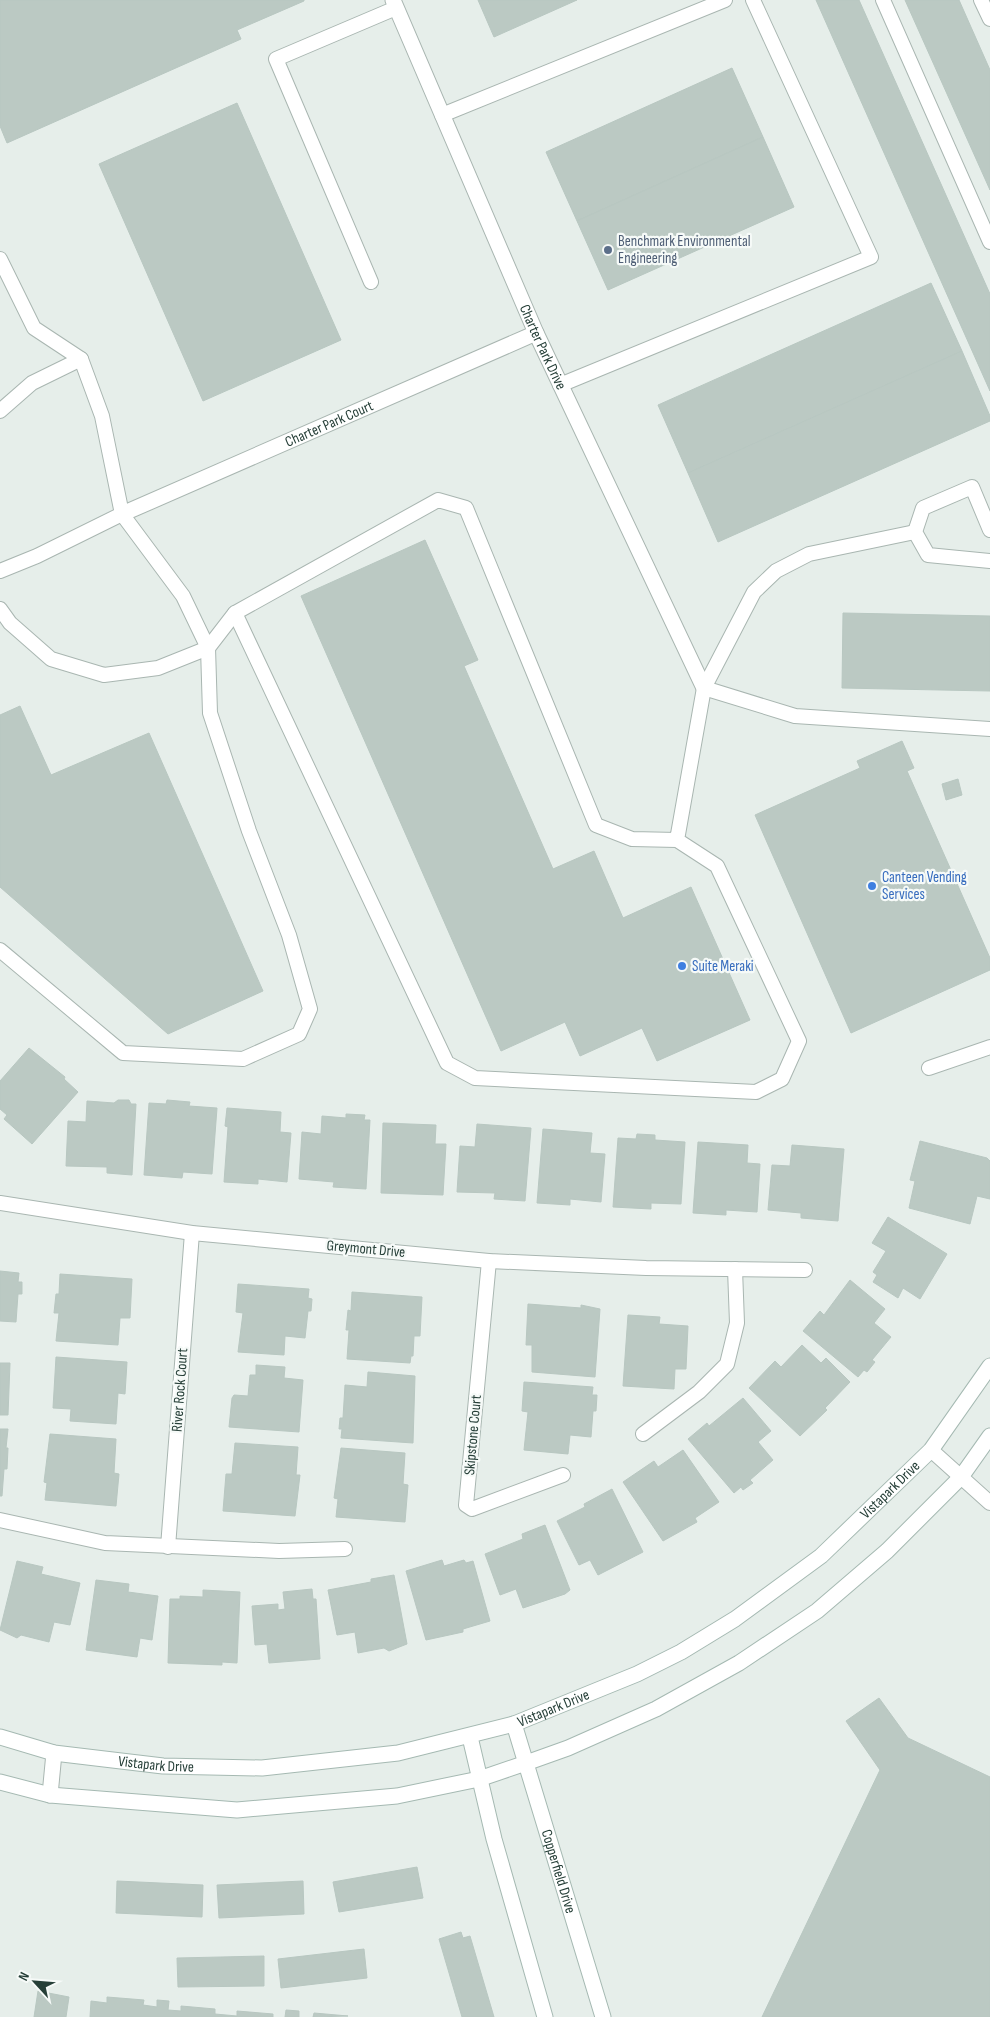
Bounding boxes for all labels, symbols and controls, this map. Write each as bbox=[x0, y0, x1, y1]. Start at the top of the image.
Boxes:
place label: Benchmark Environmental Engineering bbox=[618, 232, 750, 268]
marker: Benchmark Environmental Engineering bbox=[602, 244, 614, 256]
street label: Charter Park Drive bbox=[515, 301, 571, 393]
street label: Charter Park Court bbox=[282, 396, 376, 451]
place label: Canteen Vending Services bbox=[882, 868, 967, 904]
marker: Canteen Vending Services bbox=[866, 880, 878, 892]
place label: Suite Meraki bbox=[692, 957, 754, 976]
marker: Suite Meraki bbox=[676, 960, 688, 972]
street label: Greymont Drive bbox=[326, 1236, 406, 1262]
street label: River Rock Court bbox=[168, 1347, 192, 1433]
street label: Skipstone Court bbox=[460, 1394, 486, 1476]
street label: Vistapark Drive bbox=[856, 1456, 924, 1523]
street label: Vistapark Drive bbox=[515, 1685, 592, 1731]
street label: Vistapark Drive bbox=[117, 1751, 194, 1776]
street label: Copperfield Drive bbox=[537, 1827, 580, 1916]
north arrow bbox=[10, 1957, 60, 2007]
text: N bbox=[14, 1969, 33, 1984]

